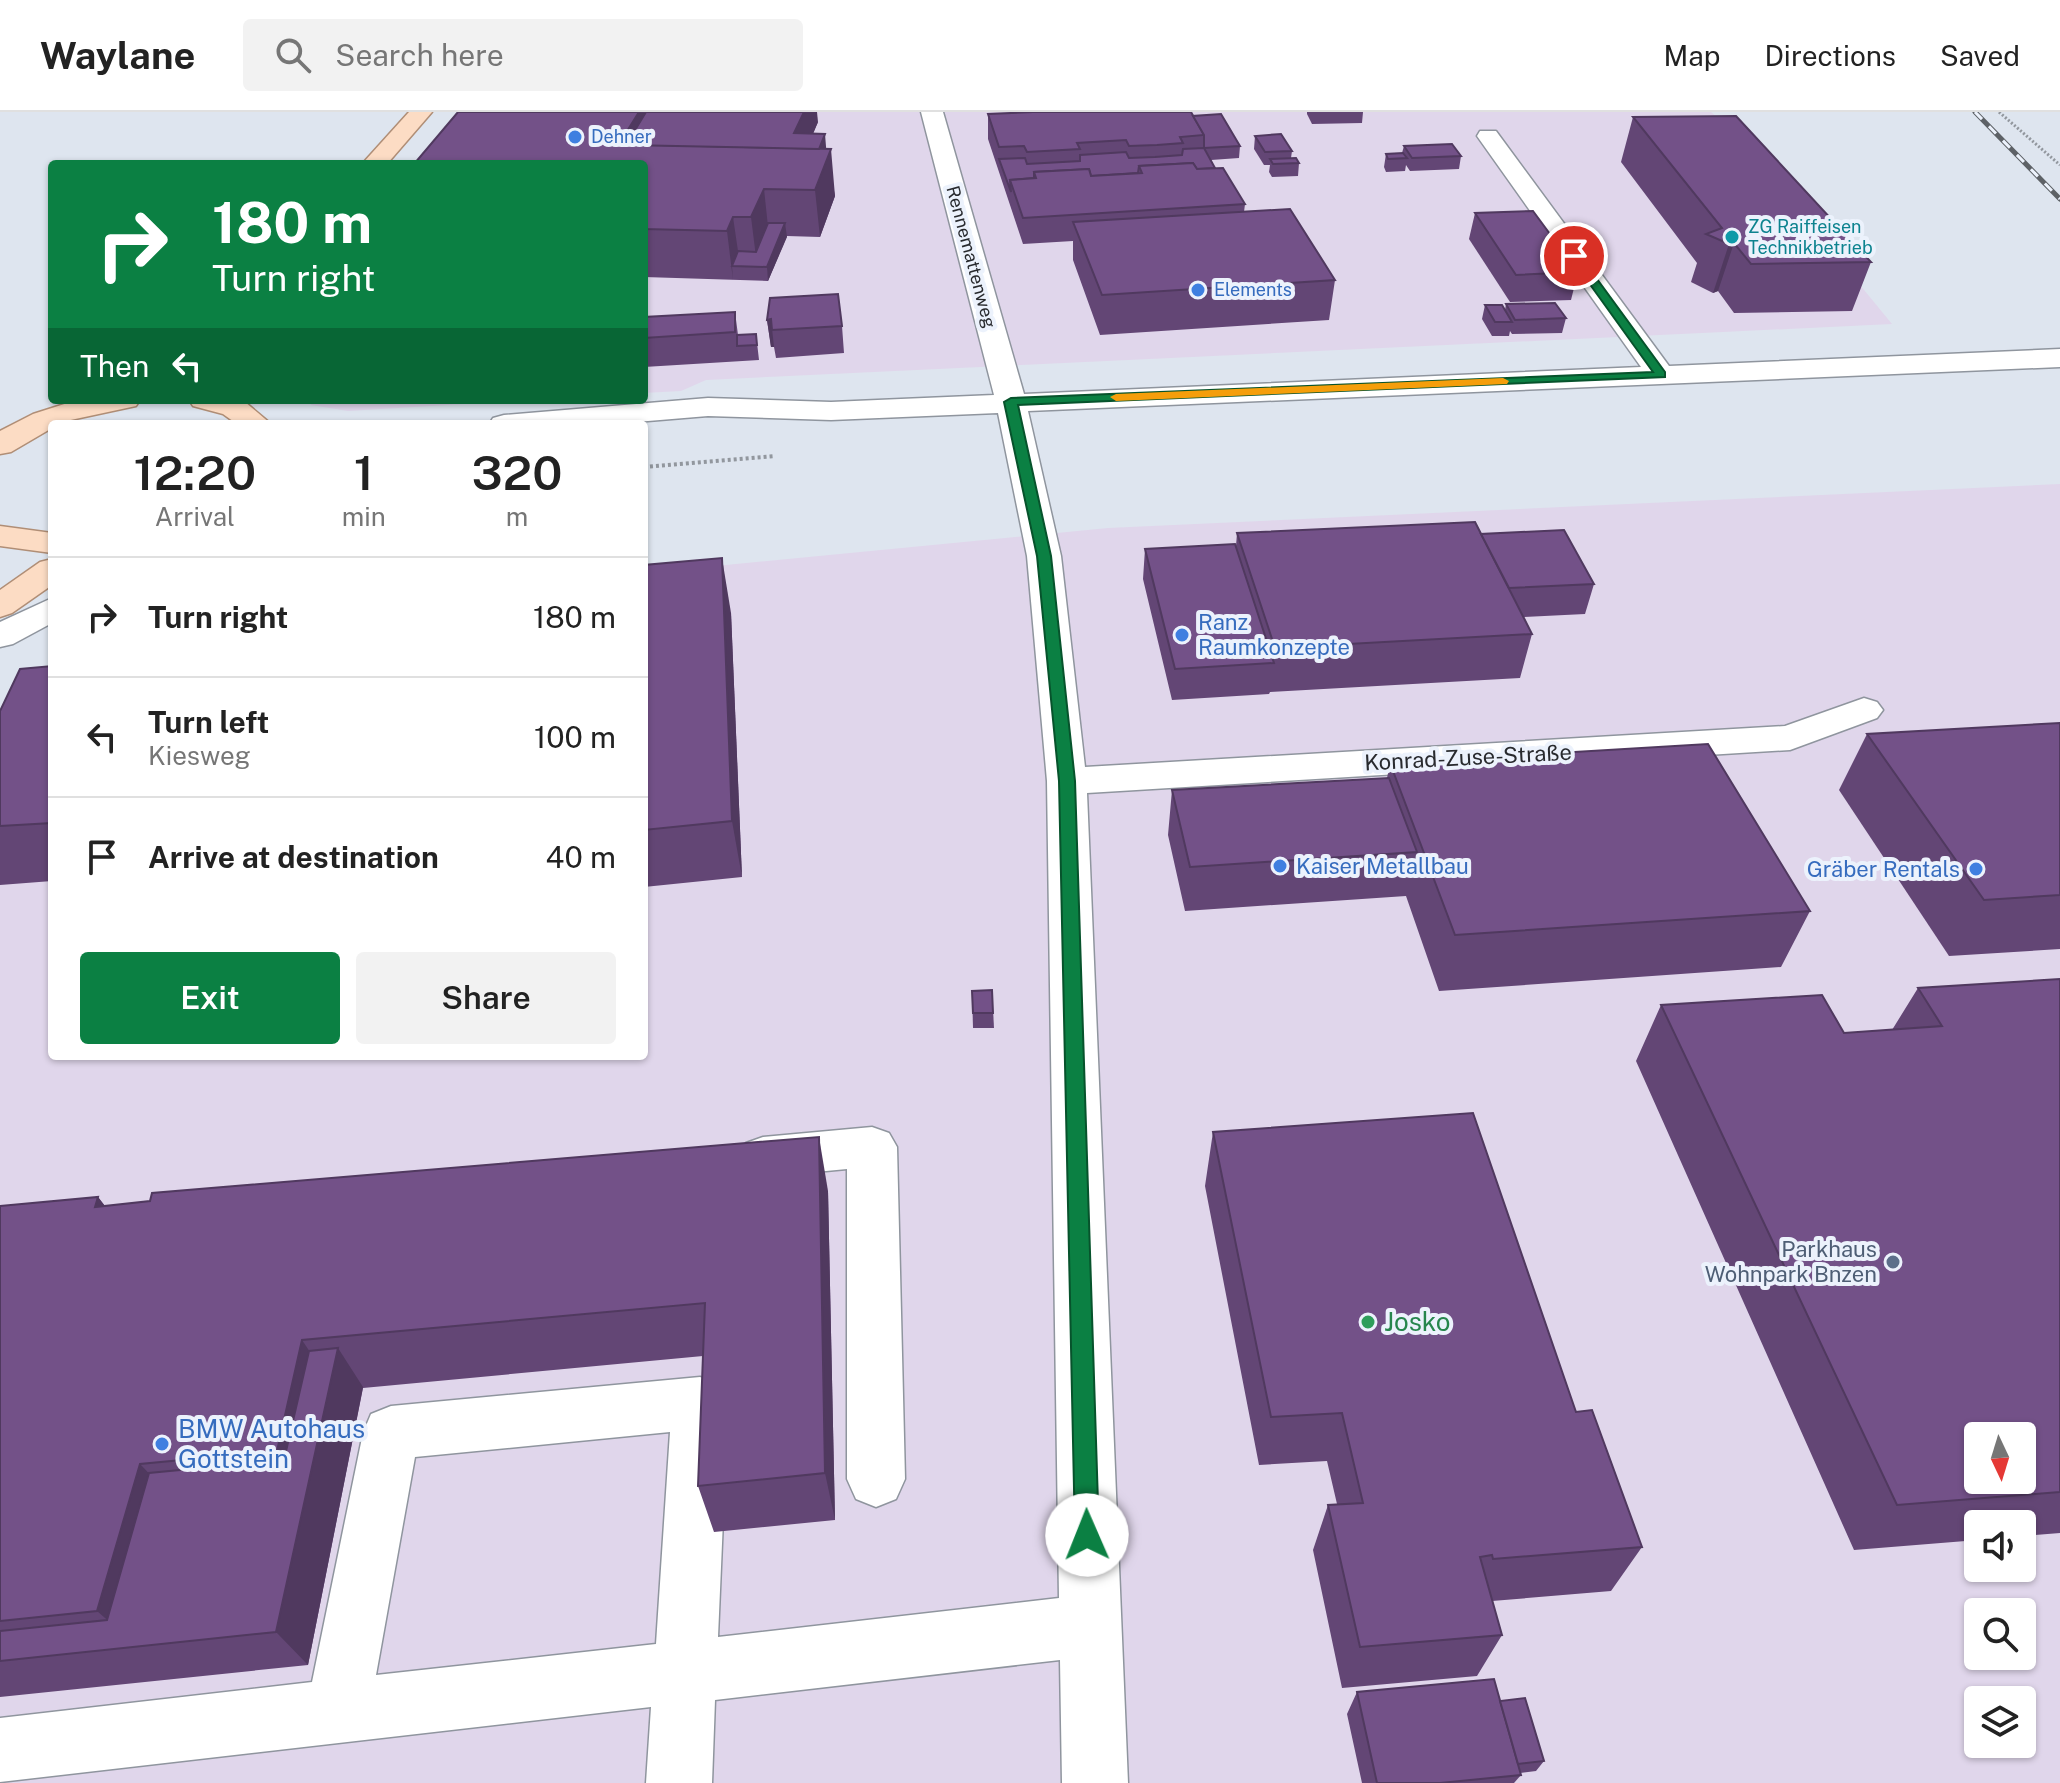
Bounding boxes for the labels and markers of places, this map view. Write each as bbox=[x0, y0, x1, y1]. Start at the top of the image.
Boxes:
place label: Dehner bbox=[591, 126, 652, 147]
marker: Dehner bbox=[566, 128, 584, 146]
place label: ZG Raiffeisen Technikbetrieb bbox=[1748, 216, 1873, 258]
pin bbox=[1540, 222, 1608, 290]
marker: ZG Raiffeisen Technikbetrieb bbox=[1723, 228, 1741, 246]
place label: Elements bbox=[1214, 279, 1292, 300]
marker: Elements bbox=[1189, 281, 1207, 299]
place label: Ranz Raumkonzepte bbox=[1198, 609, 1350, 660]
marker: Ranz Raumkonzepte bbox=[1173, 626, 1191, 644]
place label: Kaiser Metallbau bbox=[1296, 853, 1469, 879]
place label: Gräber Rentals bbox=[1807, 856, 1960, 882]
marker: Kaiser Metallbau bbox=[1271, 857, 1289, 875]
marker: Gräber Rentals bbox=[1967, 860, 1985, 878]
place label: Parkhaus Wohnpark Bnzen bbox=[1705, 1236, 1877, 1287]
marker: Parkhaus Wohnpark Bnzen bbox=[1884, 1253, 1902, 1271]
place label: Josko bbox=[1384, 1306, 1451, 1337]
marker: Josko bbox=[1359, 1313, 1377, 1331]
place label: BMW Autohaus Gottstein bbox=[178, 1413, 365, 1474]
marker: BMW Autohaus Gottstein bbox=[153, 1435, 171, 1453]

